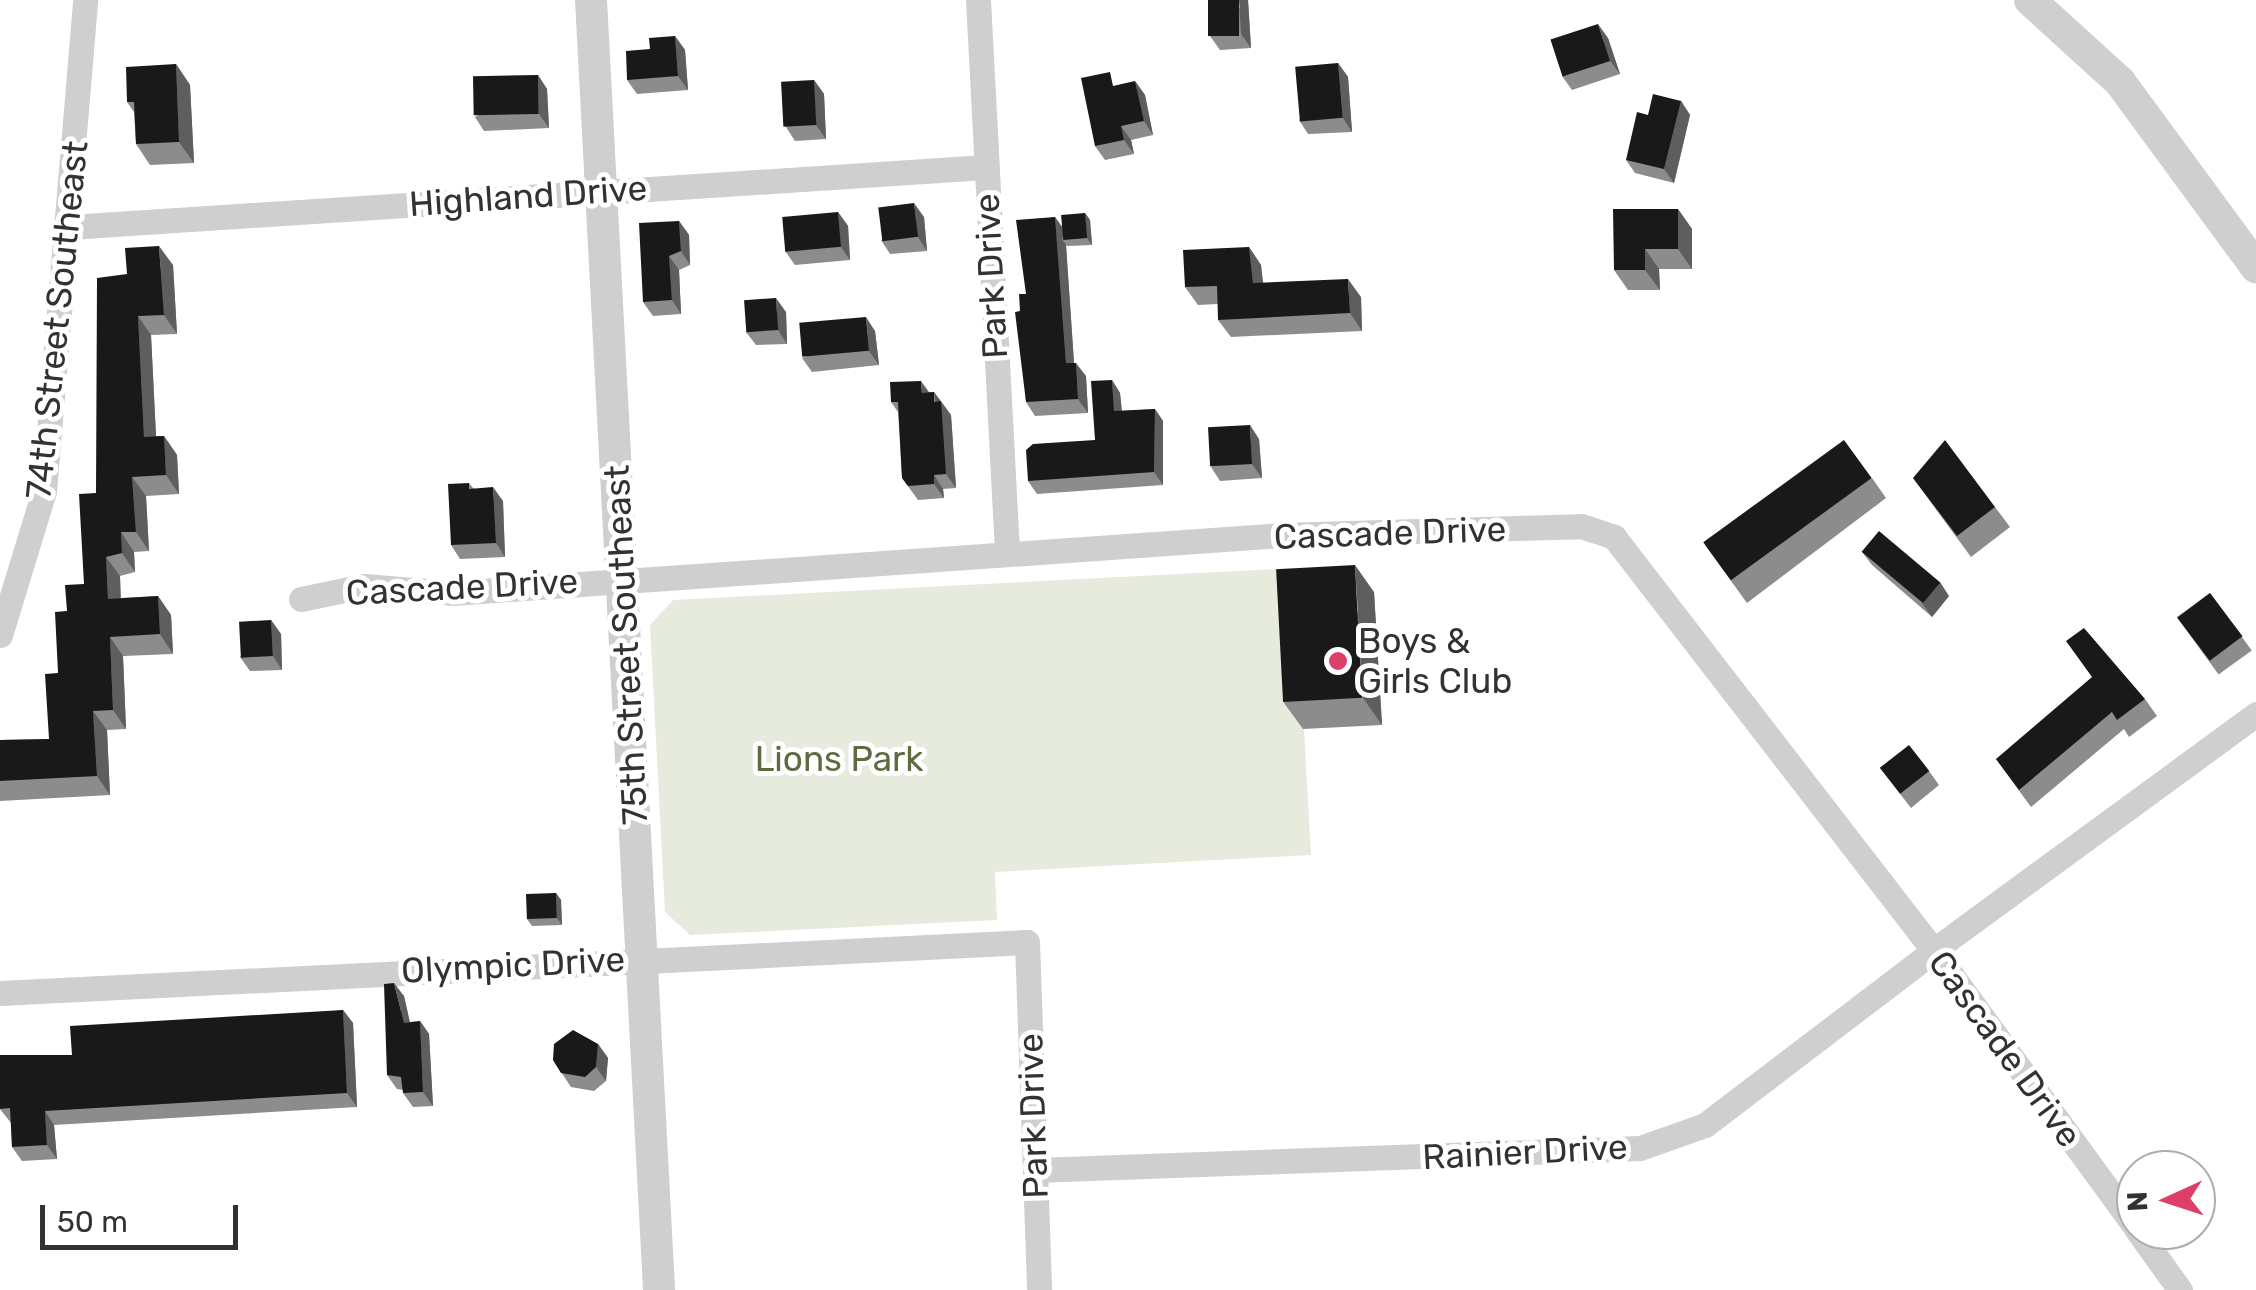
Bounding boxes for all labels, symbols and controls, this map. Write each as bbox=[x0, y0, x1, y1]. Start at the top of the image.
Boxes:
street label: 74th Street Southeast bbox=[17, 139, 97, 501]
street label: Highland Drive bbox=[408, 167, 648, 225]
street label: Park Drive bbox=[966, 192, 1016, 360]
street label: 75th Street Southeast bbox=[596, 464, 656, 826]
street label: Cascade Drive bbox=[1273, 508, 1507, 558]
street label: Cascade Drive bbox=[345, 560, 579, 614]
place label: Boys & Girls Club bbox=[1358, 620, 1512, 702]
marker: Boys & Girls Club bbox=[1327, 650, 1349, 672]
park label: Lions Park bbox=[755, 738, 923, 780]
street label: Olympic Drive bbox=[400, 938, 626, 992]
street label: Cascade Drive bbox=[1920, 943, 2090, 1155]
street label: Park Drive bbox=[1009, 1033, 1057, 1199]
street label: Rainier Drive bbox=[1421, 1126, 1629, 1178]
north arrow bbox=[2116, 1150, 2216, 1250]
scale bar bbox=[45, 1185, 242, 1247]
text: N bbox=[2121, 1191, 2155, 1212]
text: 50 m bbox=[57, 1204, 128, 1240]

